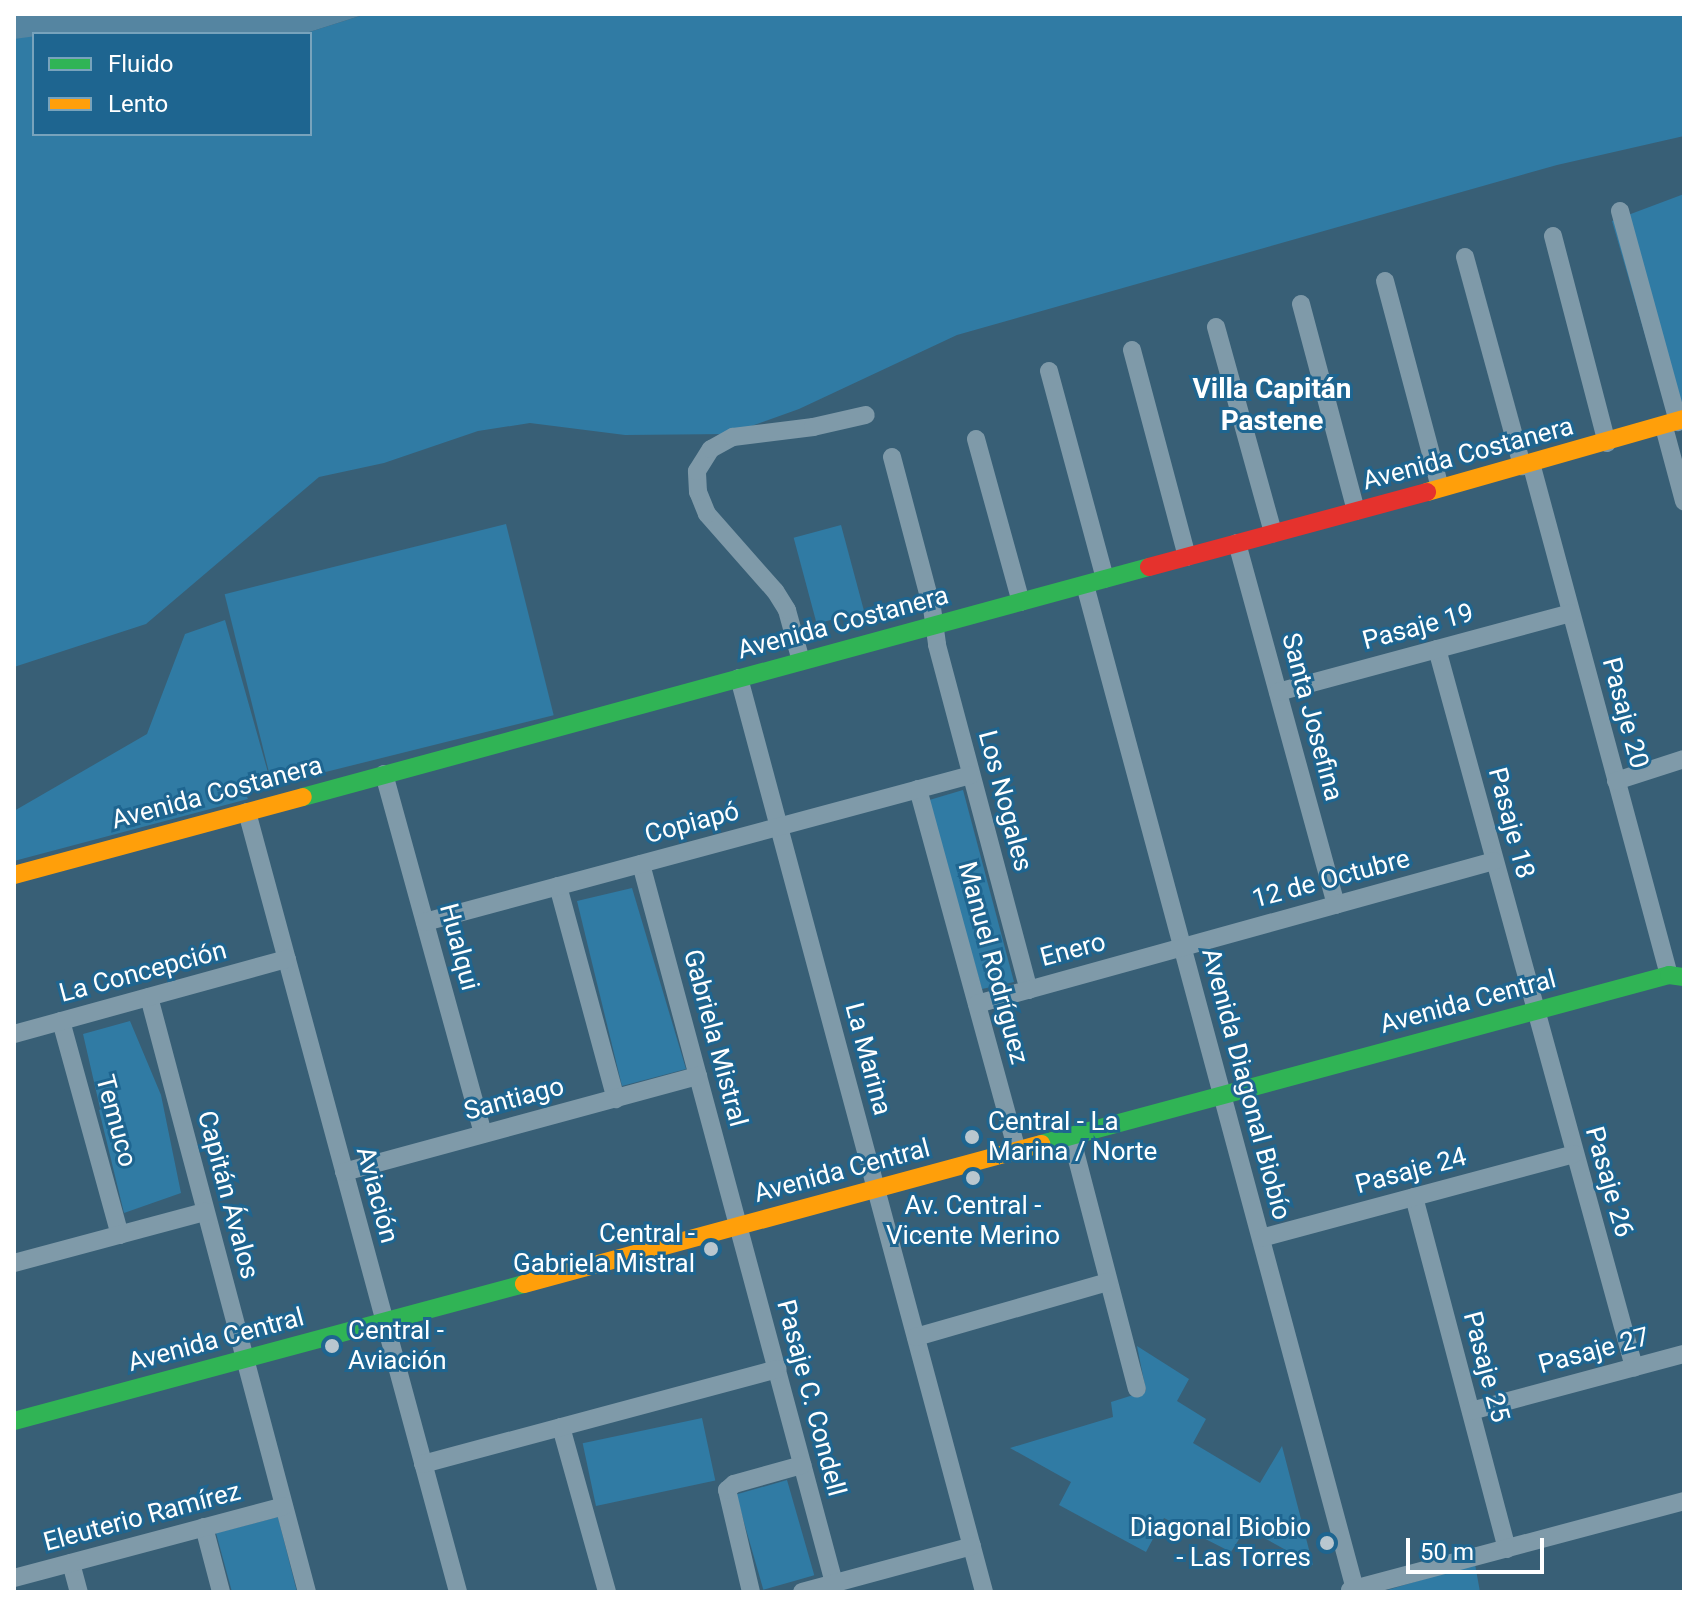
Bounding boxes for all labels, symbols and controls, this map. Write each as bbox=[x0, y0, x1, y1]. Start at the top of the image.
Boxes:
legend bbox=[32, 32, 312, 136]
text: Fluido bbox=[108, 50, 173, 78]
text: Lento bbox=[108, 90, 168, 118]
district label: Villa Capitán Pastene bbox=[1192, 372, 1352, 438]
street label: Avenida Costanera bbox=[1359, 411, 1577, 497]
street label: Avenida Costanera bbox=[734, 580, 952, 666]
street label: Pasaje 19 bbox=[1359, 597, 1477, 657]
street label: Santa Josefina bbox=[1275, 630, 1349, 804]
street label: Pasaje 20 bbox=[1595, 654, 1655, 772]
street label: Los Nogales bbox=[971, 727, 1039, 875]
street label: Avenida Costanera bbox=[108, 750, 326, 836]
street label: Pasaje 18 bbox=[1481, 764, 1541, 882]
street label: Copiapó bbox=[641, 795, 743, 851]
street label: 12 de Octubre bbox=[1249, 843, 1413, 915]
street label: Manuel Rodríguez bbox=[951, 858, 1035, 1068]
street label: Hualqui bbox=[432, 900, 486, 994]
street label: Enero bbox=[1037, 926, 1109, 974]
street label: La Concepción bbox=[56, 935, 230, 1009]
street label: Avenida Diagonal Biobío bbox=[1195, 945, 1297, 1223]
street label: Gabriela Mistral bbox=[676, 946, 754, 1130]
street label: Avenida Central bbox=[1377, 964, 1559, 1040]
street label: La Marina bbox=[838, 999, 898, 1119]
street label: Santiago bbox=[461, 1071, 567, 1127]
street label: Temuco bbox=[89, 1072, 143, 1170]
place label: Central - La Marina / Norte bbox=[988, 1106, 1157, 1168]
street label: Capitán Ávalos bbox=[191, 1107, 265, 1283]
street label: Pasaje 26 bbox=[1578, 1123, 1640, 1241]
marker: Central - La Marina / Norte bbox=[963, 1128, 981, 1146]
street label: Avenida Central bbox=[751, 1133, 933, 1209]
street label: Pasaje 24 bbox=[1352, 1141, 1470, 1201]
street label: Aviación bbox=[349, 1143, 405, 1247]
marker: Av. Central - Vicente Merino bbox=[964, 1169, 982, 1187]
place label: Av. Central - Vicente Merino bbox=[886, 1190, 1060, 1252]
place label: Central - Gabriela Mistral bbox=[513, 1218, 695, 1280]
marker: Central - Gabriela Mistral bbox=[702, 1240, 720, 1258]
street label: Pasaje C. Condell bbox=[770, 1296, 852, 1500]
street label: Avenida Central bbox=[125, 1302, 307, 1378]
street label: Pasaje 25 bbox=[1456, 1308, 1516, 1426]
place label: Central - Aviación bbox=[348, 1315, 447, 1376]
street label: Pasaje 27 bbox=[1535, 1321, 1653, 1381]
marker: Central - Aviación bbox=[323, 1337, 341, 1355]
street label: Eleuterio Ramírez bbox=[40, 1476, 244, 1558]
place label: Diagonal Biobio - Las Torres bbox=[1130, 1512, 1311, 1574]
scale bar bbox=[1410, 1522, 1548, 1572]
marker: Diagonal Biobio - Las Torres bbox=[1318, 1534, 1336, 1552]
text: 50 m bbox=[1420, 1538, 1474, 1566]

